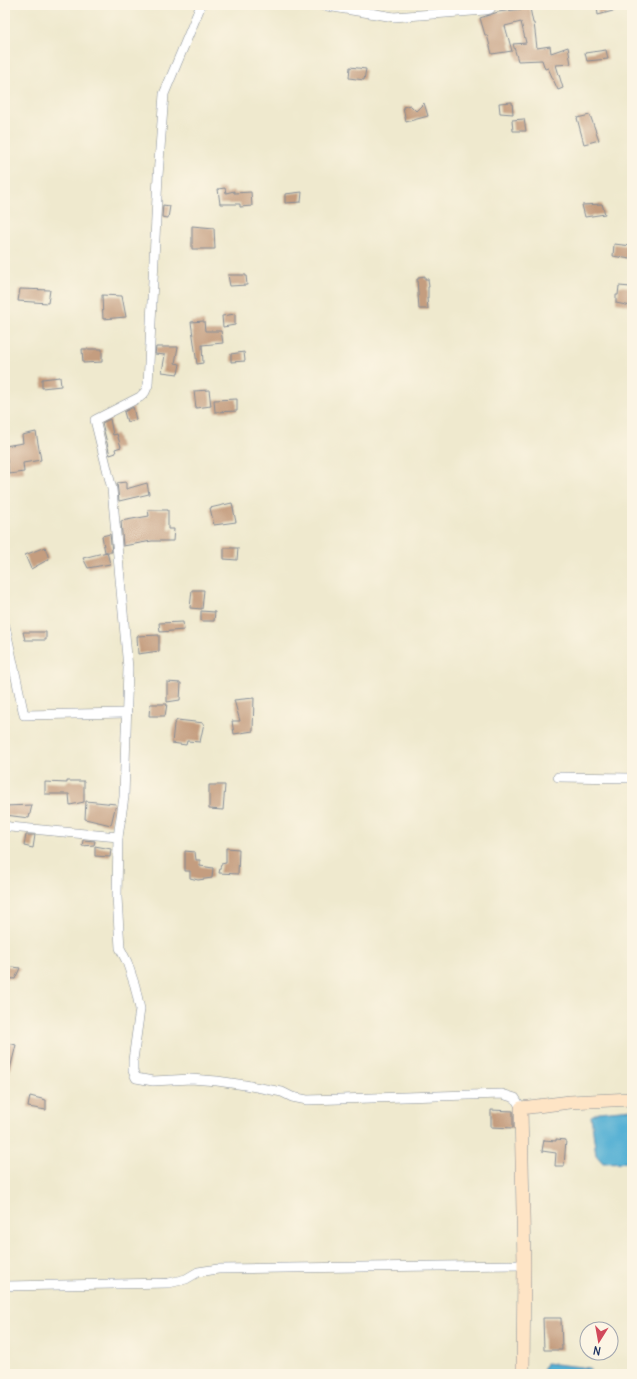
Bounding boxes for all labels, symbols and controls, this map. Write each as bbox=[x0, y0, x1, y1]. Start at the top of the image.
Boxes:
north arrow bbox=[579, 1321, 619, 1361]
text: N bbox=[592, 1343, 602, 1358]

